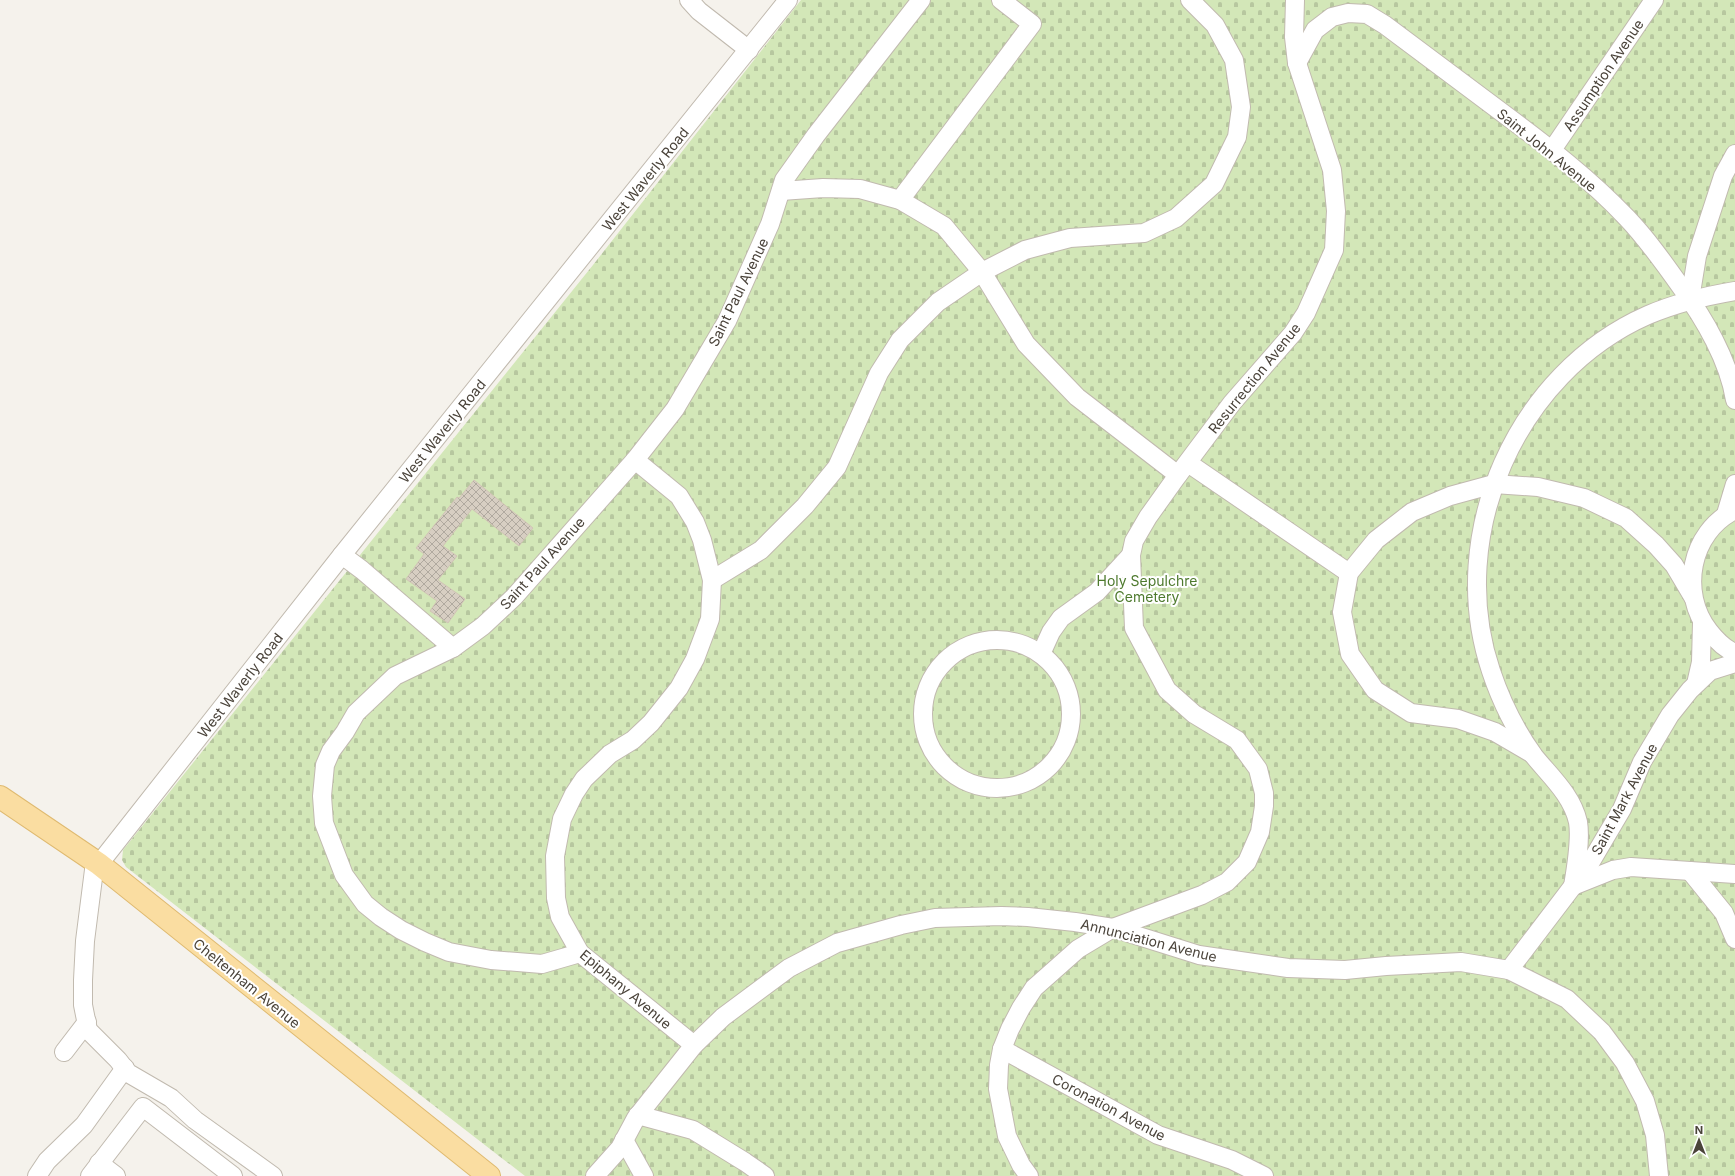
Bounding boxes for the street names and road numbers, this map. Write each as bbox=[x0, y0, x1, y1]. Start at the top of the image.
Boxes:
street label: Assumption Avenue bbox=[1559, 16, 1647, 134]
street label: Saint John Avenue bbox=[1494, 105, 1600, 195]
street label: West Waverly Road bbox=[598, 124, 692, 234]
street label: Saint Paul Avenue bbox=[704, 235, 772, 349]
street label: Resurrection Avenue bbox=[1204, 319, 1304, 437]
street label: West Waverly Road bbox=[395, 376, 489, 486]
street label: Saint Paul Avenue bbox=[496, 513, 588, 613]
street label: West Waverly Road bbox=[194, 629, 286, 741]
street label: Saint Mark Avenue bbox=[1587, 740, 1661, 858]
street label: Annunciation Avenue bbox=[1079, 915, 1219, 965]
street label: Cheltenham Avenue bbox=[190, 935, 304, 1031]
street label: Epiphany Avenue bbox=[577, 946, 675, 1032]
street label: Coronation Avenue bbox=[1049, 1070, 1169, 1144]

